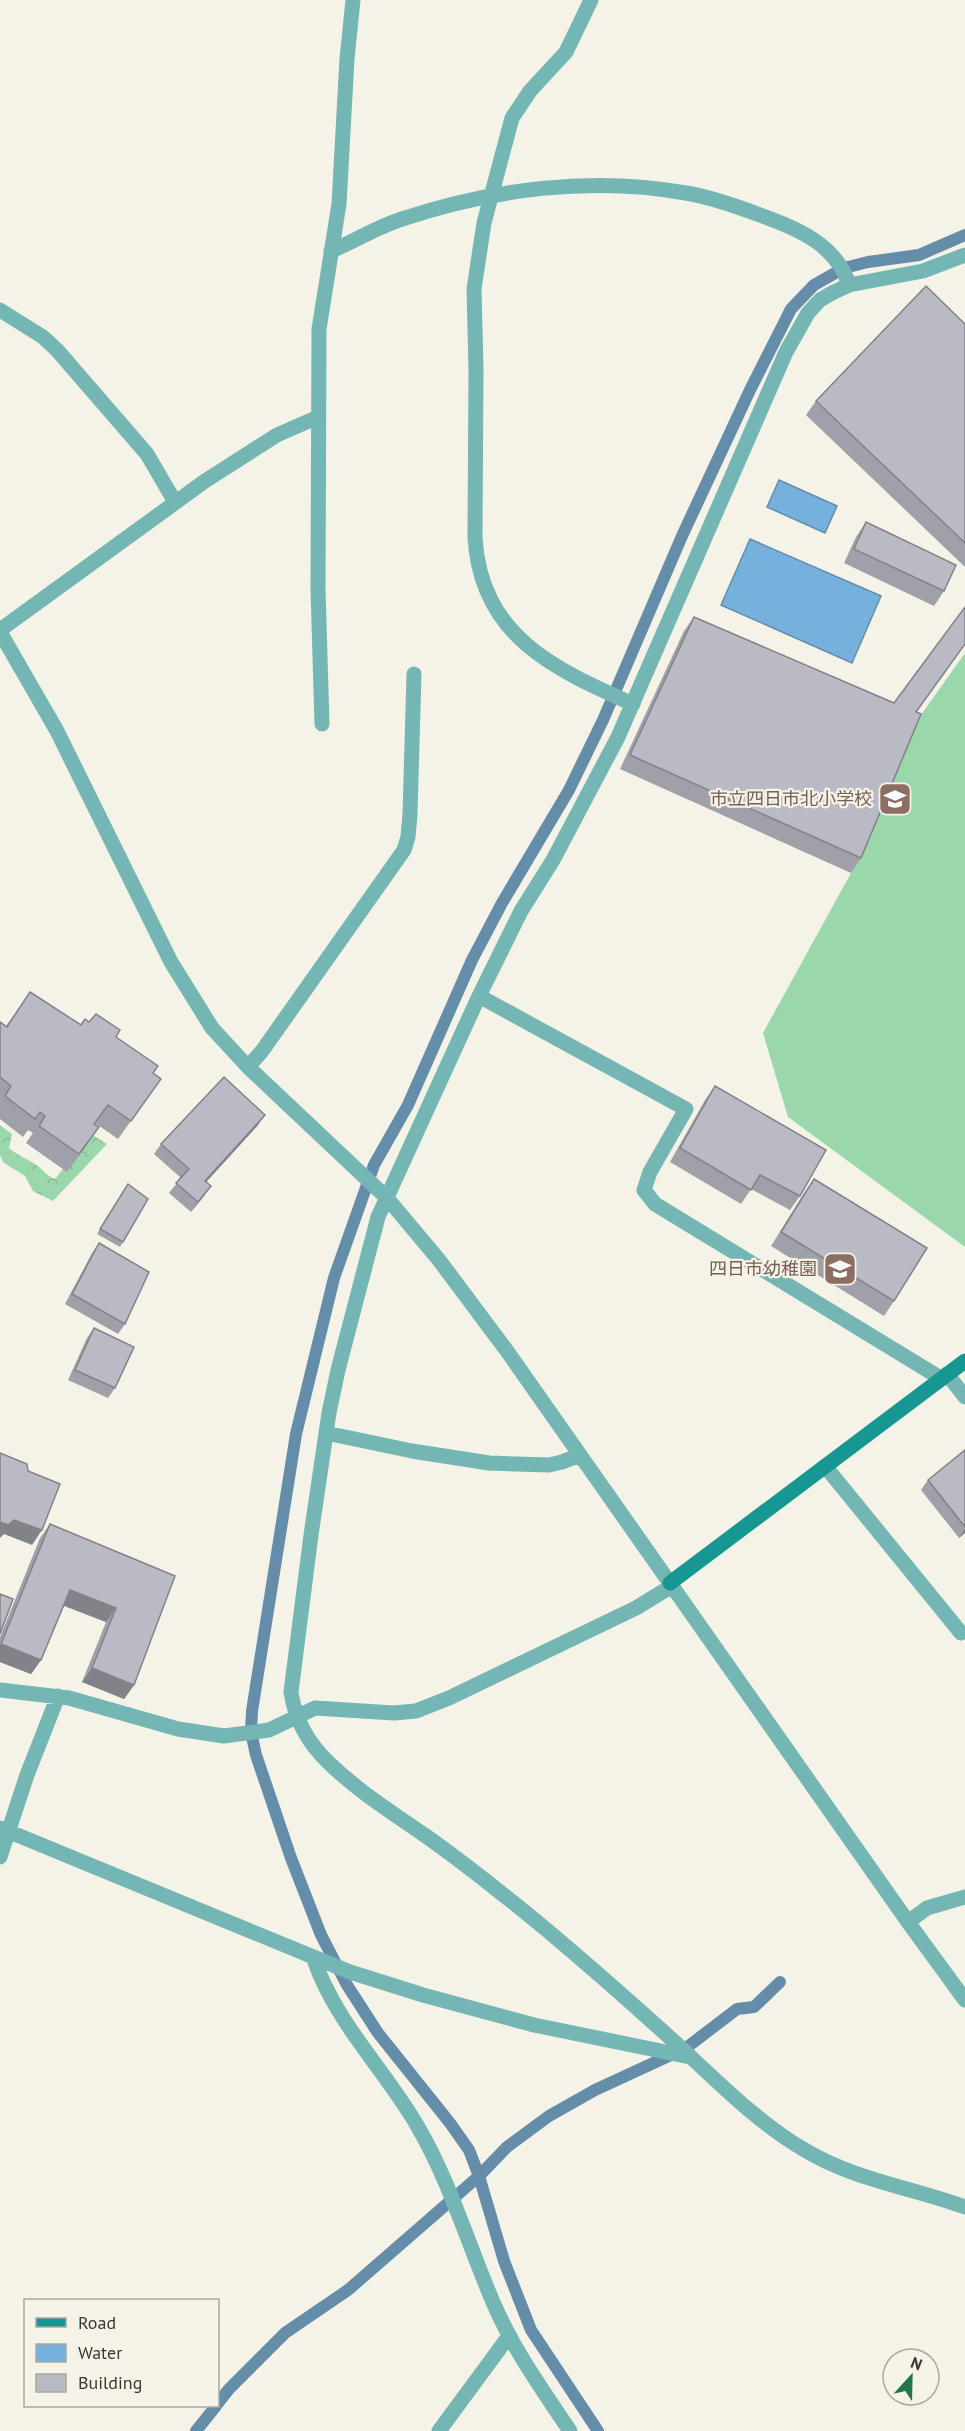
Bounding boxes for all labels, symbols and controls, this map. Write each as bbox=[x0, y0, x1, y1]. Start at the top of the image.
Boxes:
school or university icon: 市立四日市北小学校 bbox=[877, 781, 913, 817]
place label: 市立四日市北小学校 bbox=[710, 787, 872, 810]
school or university icon: 四日市幼稚園 bbox=[822, 1251, 858, 1287]
place label: 四日市幼稚園 bbox=[709, 1257, 817, 1280]
legend bbox=[24, 2299, 219, 2407]
text: Road bbox=[78, 2311, 116, 2334]
text: Water bbox=[78, 2341, 122, 2364]
north arrow bbox=[881, 2347, 941, 2407]
text: N bbox=[908, 2352, 925, 2374]
text: Building bbox=[78, 2371, 142, 2394]

